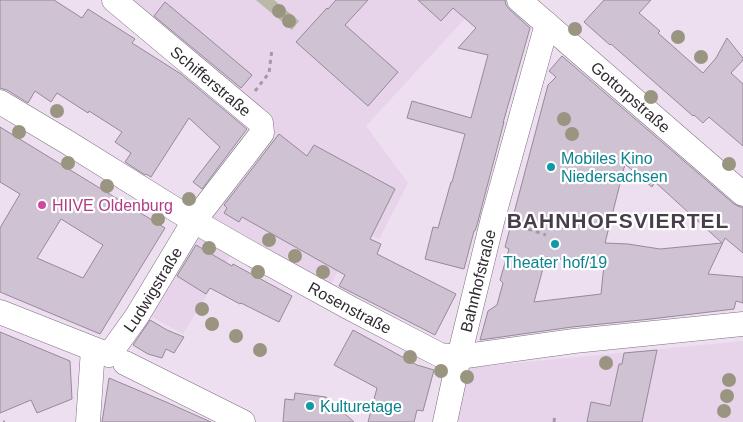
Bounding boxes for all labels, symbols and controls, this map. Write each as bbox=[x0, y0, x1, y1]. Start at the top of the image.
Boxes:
street label: Schifferstraße bbox=[167, 43, 254, 120]
street label: Gottorpstraße bbox=[588, 59, 674, 136]
place label: Mobiles Kino Niedersachsen bbox=[561, 150, 668, 185]
marker: Mobiles Kino Niedersachsen bbox=[545, 161, 557, 173]
place label: HIIVE Oldenburg bbox=[52, 197, 173, 214]
marker: HIIVE Oldenburg bbox=[36, 199, 48, 211]
district label: BAHNHOFSVIERTEL bbox=[507, 209, 729, 232]
street label: Bahnhofstraße bbox=[457, 228, 499, 334]
marker: Theater hof/19 bbox=[549, 238, 561, 250]
street label: Ludwigstraße bbox=[120, 244, 185, 335]
place label: Theater hof/19 bbox=[503, 254, 607, 271]
street label: Rosenstraße bbox=[305, 279, 394, 337]
place label: Kulturetage bbox=[320, 398, 402, 415]
marker: Kulturetage bbox=[304, 400, 316, 412]

